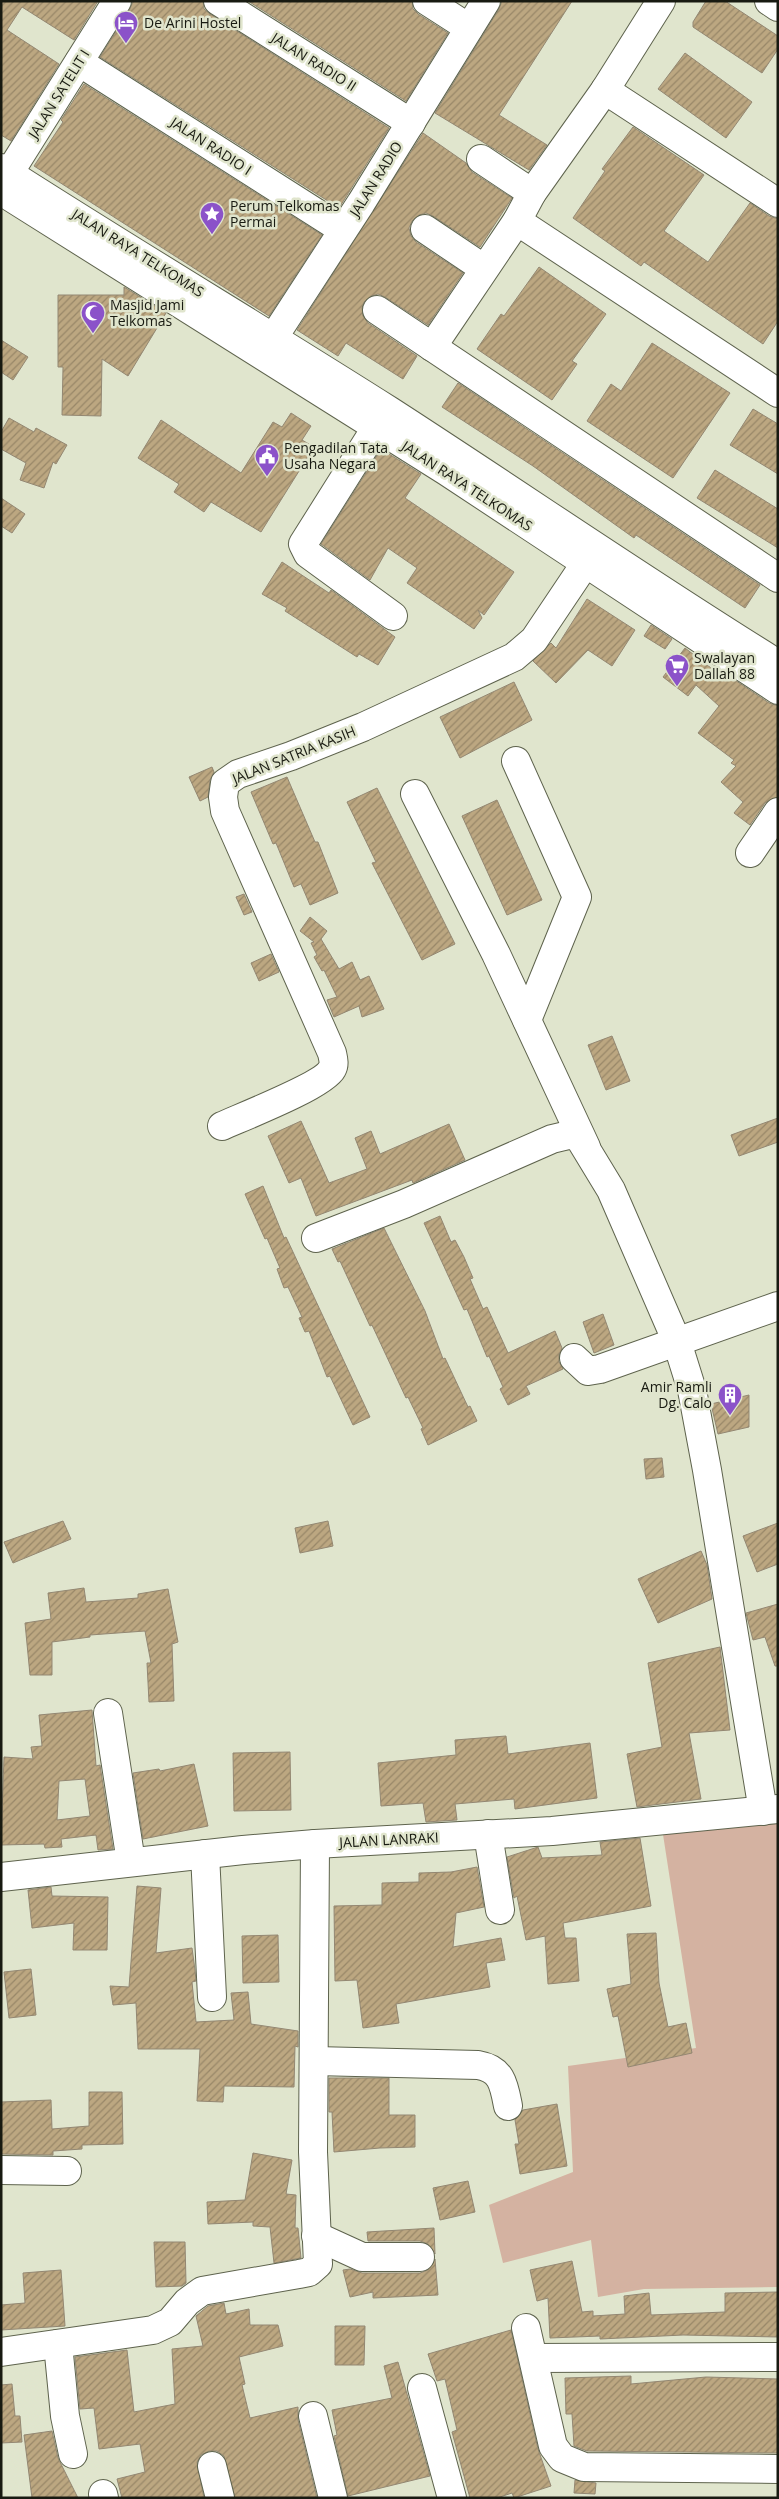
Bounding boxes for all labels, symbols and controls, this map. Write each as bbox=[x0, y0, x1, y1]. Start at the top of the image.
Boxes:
hotel icon: De Arini Hostel bbox=[113, 10, 139, 44]
place label: De Arini Hostel bbox=[144, 13, 241, 32]
street label: JALAN RADIO II bbox=[266, 27, 360, 95]
street label: JALAN SATELIT I bbox=[23, 46, 94, 143]
street label: JALAN RADIO I bbox=[165, 111, 255, 179]
street label: JALAN RADIO bbox=[344, 137, 406, 222]
place label: Perum Telkomas Permai bbox=[230, 196, 340, 231]
place icon: Perum Telkomas Permai bbox=[199, 201, 225, 235]
street label: JALAN RAYA TELKOMAS bbox=[67, 203, 208, 301]
place label: Masjid Jami Telkomas bbox=[110, 295, 184, 330]
mosque icon: Masjid Jami Telkomas bbox=[80, 300, 106, 334]
street label: JALAN RAYA TELKOMAS bbox=[397, 435, 536, 535]
place label: Pengadilan Tata Usaha Negara bbox=[284, 438, 388, 473]
public building icon: Pengadilan Tata Usaha Negara bbox=[254, 443, 280, 477]
place label: Swalayan Dallah 88 bbox=[694, 648, 755, 683]
supermarket icon: Swalayan Dallah 88 bbox=[664, 653, 690, 687]
street label: JALAN SATRIA KASIH bbox=[227, 721, 358, 789]
place label: Amir Ramli Dg. Calo bbox=[641, 1377, 712, 1412]
building icon: Amir Ramli Dg. Calo bbox=[717, 1382, 743, 1416]
street label: JALAN LANRAKI bbox=[337, 1827, 439, 1852]

